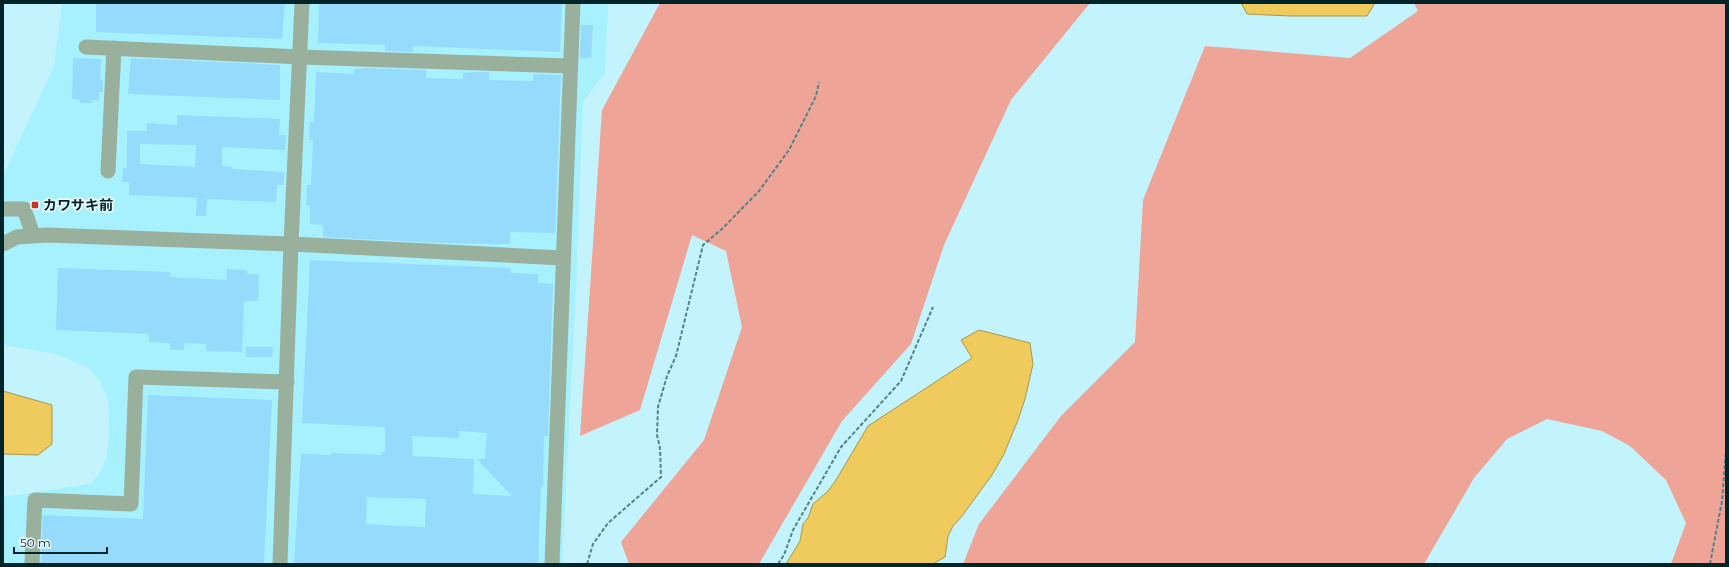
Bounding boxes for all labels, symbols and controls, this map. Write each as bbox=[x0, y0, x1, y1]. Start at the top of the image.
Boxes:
place label: カワサキ前 bbox=[43, 196, 113, 214]
marker: カワサキ前 bbox=[30, 200, 40, 210]
scale bar bbox=[14, 529, 107, 555]
text: 50 m bbox=[20, 535, 51, 550]

